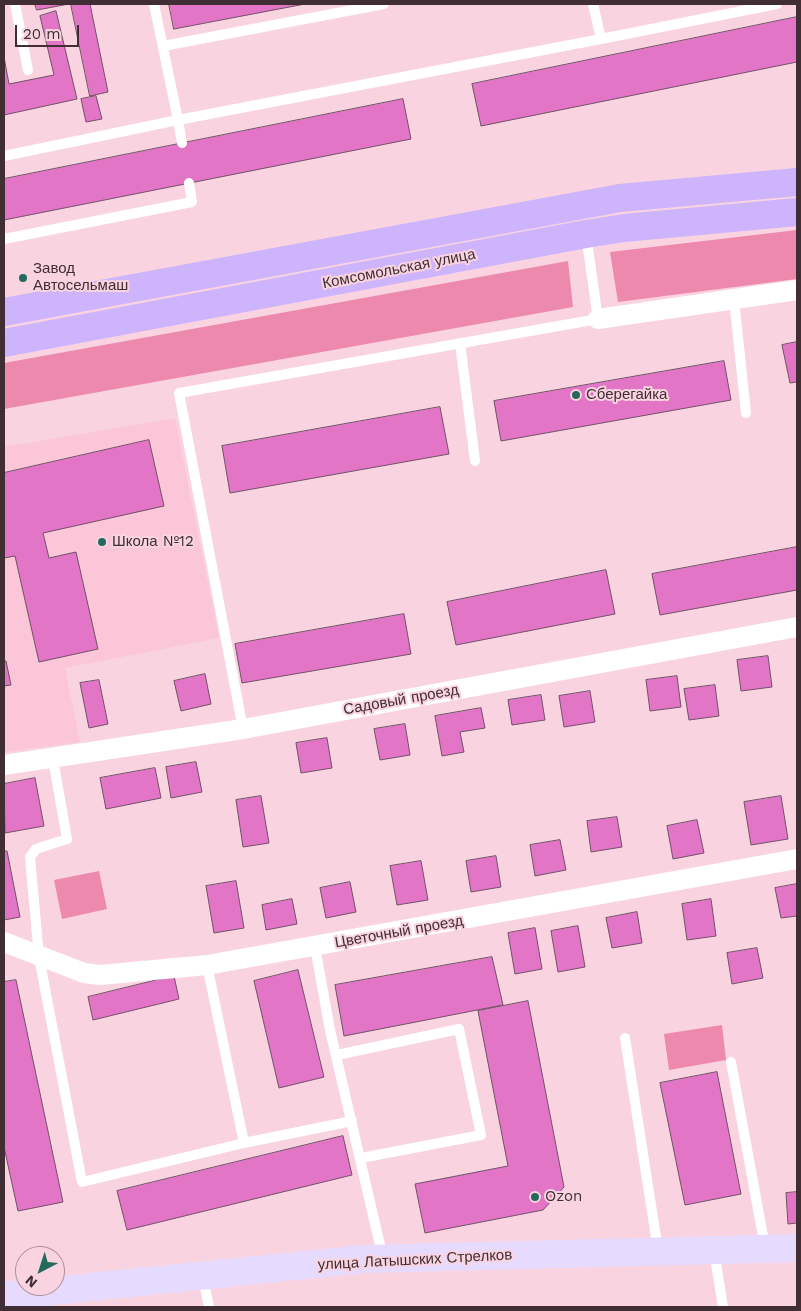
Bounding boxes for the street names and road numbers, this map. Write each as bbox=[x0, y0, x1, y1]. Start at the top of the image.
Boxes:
street label: Комсомольская улица bbox=[321, 245, 477, 293]
street label: Садовый проезд bbox=[342, 681, 460, 719]
street label: Цветочный проезд bbox=[333, 912, 465, 952]
street label: улица Латышских Стрелков bbox=[317, 1246, 513, 1274]

